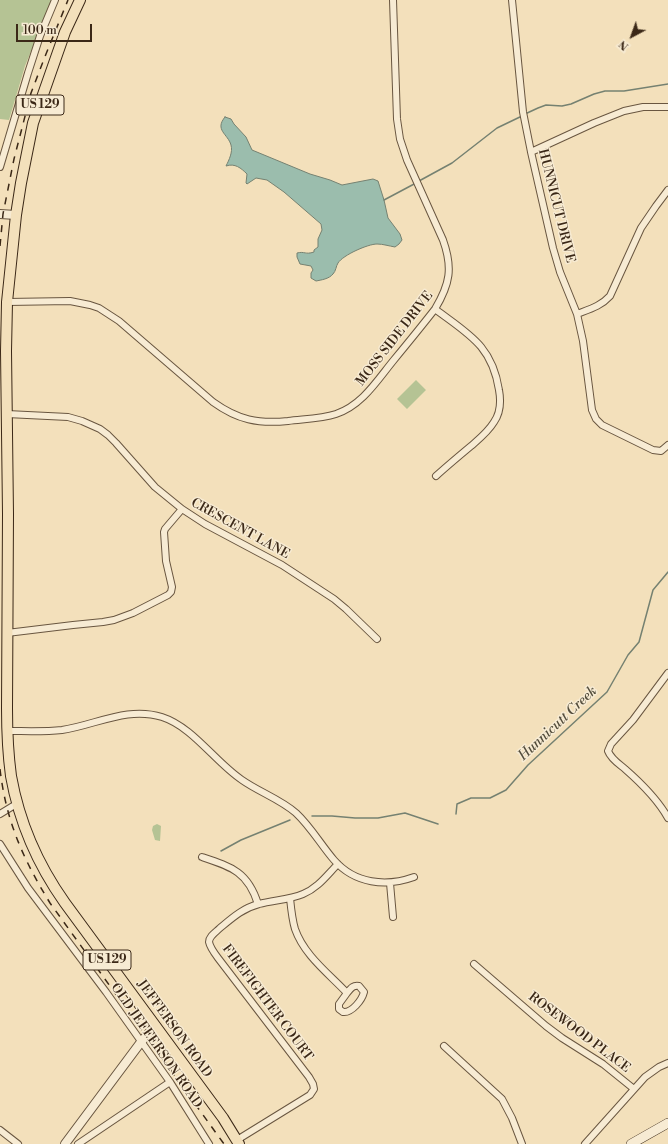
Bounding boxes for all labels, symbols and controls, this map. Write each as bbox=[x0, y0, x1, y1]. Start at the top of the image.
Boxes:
scale bar bbox=[18, 16, 94, 42]
north arrow bbox=[612, 16, 652, 56]
text: 100 m bbox=[23, 23, 57, 38]
text: N bbox=[616, 37, 632, 53]
road number: US 129 bbox=[16, 95, 64, 115]
street label: HUNNICUT DRIVE bbox=[534, 147, 578, 265]
street label: MOSS SIDE DRIVE bbox=[353, 289, 437, 389]
street label: CRESCENT LANE bbox=[188, 495, 292, 563]
water label: Hunnicutt Creek bbox=[515, 683, 601, 765]
street label: FIREFIGHTER COURT bbox=[218, 942, 316, 1064]
road number: US 129 bbox=[83, 950, 131, 970]
street label: JEFFERSON ROAD bbox=[133, 977, 215, 1081]
street label: OLD JEFFERSON ROAD bbox=[107, 981, 205, 1111]
street label: ROSEWOOD PLACE bbox=[525, 990, 633, 1076]

